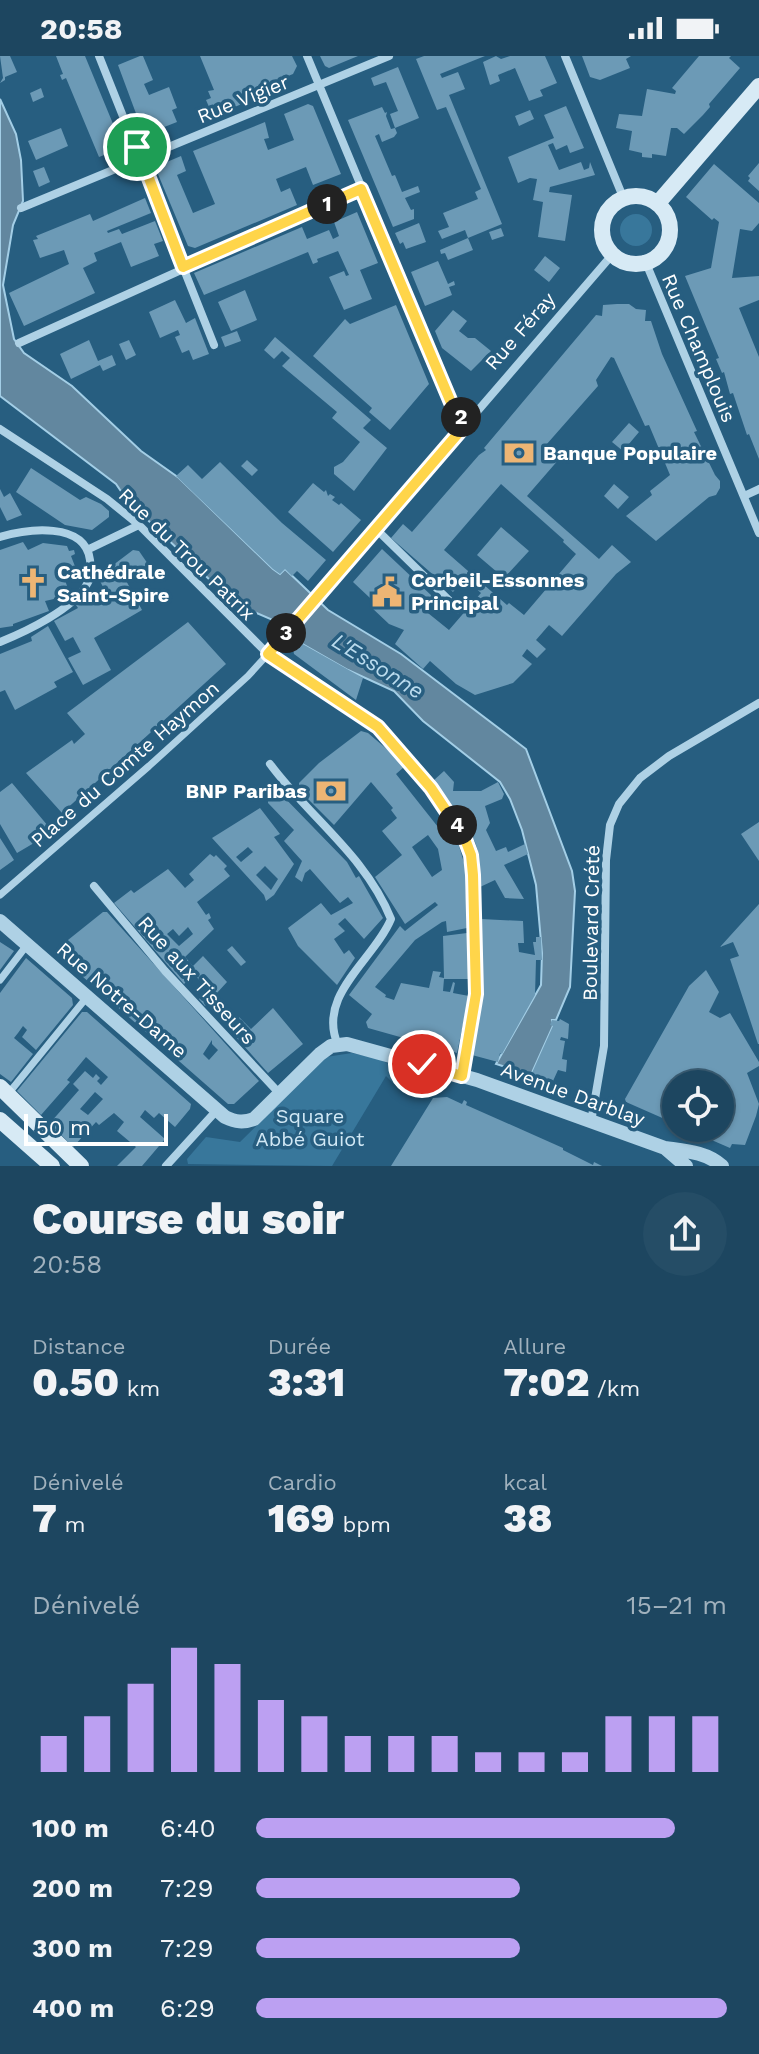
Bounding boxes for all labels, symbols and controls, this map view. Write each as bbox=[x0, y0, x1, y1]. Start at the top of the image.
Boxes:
text: 20:58 bbox=[40, 11, 123, 46]
street label: Rue Vigier bbox=[194, 70, 292, 128]
pin bbox=[103, 113, 171, 181]
icon: arrive bbox=[115, 125, 159, 169]
pin: 1 bbox=[307, 184, 347, 224]
text: 1 bbox=[322, 191, 332, 216]
street label: Rue Champlouis bbox=[657, 270, 741, 426]
street label: Rue Féray bbox=[480, 287, 561, 375]
pin: 2 bbox=[441, 397, 481, 437]
text: 2 bbox=[454, 404, 468, 429]
bank icon: Banque Populaire bbox=[502, 436, 536, 470]
place label: Banque Populaire bbox=[543, 441, 717, 465]
street label: Rue du Trou Patrix bbox=[114, 483, 260, 625]
place label: Cathédrale Saint-Spire bbox=[57, 560, 169, 607]
church icon: Cathédrale Saint-Spire bbox=[16, 566, 50, 600]
place label: Corbeil-Essonnes Principal bbox=[411, 568, 585, 615]
public building icon: Corbeil-Essonnes Principal bbox=[370, 575, 404, 609]
pin: 3 bbox=[266, 613, 306, 653]
text: 3 bbox=[279, 620, 293, 645]
water label: L'Essonne bbox=[328, 628, 428, 704]
street label: Place du Comte Haymon bbox=[26, 676, 224, 852]
bank icon: BNP Paribas bbox=[314, 774, 348, 808]
place label: BNP Paribas bbox=[186, 779, 307, 803]
pin: 4 bbox=[437, 805, 477, 845]
text: 4 bbox=[450, 812, 464, 837]
street label: Boulevard Crété bbox=[578, 845, 604, 1001]
street label: Rue aux Tisseurs bbox=[133, 911, 261, 1049]
street label: Rue Notre-Dame bbox=[52, 937, 192, 1063]
pin bbox=[388, 1030, 456, 1098]
icon: check bbox=[400, 1042, 444, 1086]
street label: Avenue Darblay bbox=[498, 1057, 649, 1131]
map controls bbox=[662, 1070, 734, 1142]
button: locate bbox=[662, 1070, 734, 1142]
park label: Square Abbé Guiot bbox=[256, 1104, 365, 1151]
scale bar bbox=[24, 1110, 168, 1146]
text: 50 m bbox=[36, 1115, 91, 1140]
button: share bbox=[643, 1192, 727, 1276]
text: Course du soir bbox=[32, 1193, 344, 1245]
text: 20:58 bbox=[32, 1249, 102, 1279]
text: Distance bbox=[32, 1334, 126, 1359]
text: Durée bbox=[268, 1334, 331, 1359]
text: Allure bbox=[503, 1334, 566, 1359]
text: 0.50 bbox=[32, 1359, 119, 1406]
text: 3:31 bbox=[268, 1359, 345, 1406]
text: 7:02 bbox=[503, 1359, 590, 1406]
text: km bbox=[119, 1376, 160, 1401]
text: /km bbox=[590, 1376, 640, 1401]
text: Dénivelé bbox=[32, 1470, 124, 1495]
text: Cardio bbox=[268, 1470, 337, 1495]
text: kcal bbox=[503, 1470, 547, 1495]
text: 7 bbox=[32, 1495, 57, 1542]
text: 169 bbox=[268, 1495, 335, 1542]
text: 38 bbox=[503, 1495, 552, 1542]
text: m bbox=[57, 1512, 85, 1537]
text: bpm bbox=[335, 1512, 391, 1537]
text: Dénivelé bbox=[32, 1590, 140, 1620]
text: 15–21 m bbox=[627, 1590, 727, 1620]
text: 100 m bbox=[32, 1813, 109, 1843]
text: 6:40 bbox=[160, 1813, 216, 1843]
text: 200 m bbox=[32, 1873, 113, 1903]
text: 7:29 bbox=[160, 1873, 213, 1903]
text: 300 m bbox=[32, 1933, 113, 1963]
text: 7:29 bbox=[160, 1933, 213, 1963]
text: 400 m bbox=[32, 1993, 114, 2023]
text: 6:29 bbox=[160, 1993, 215, 2023]

